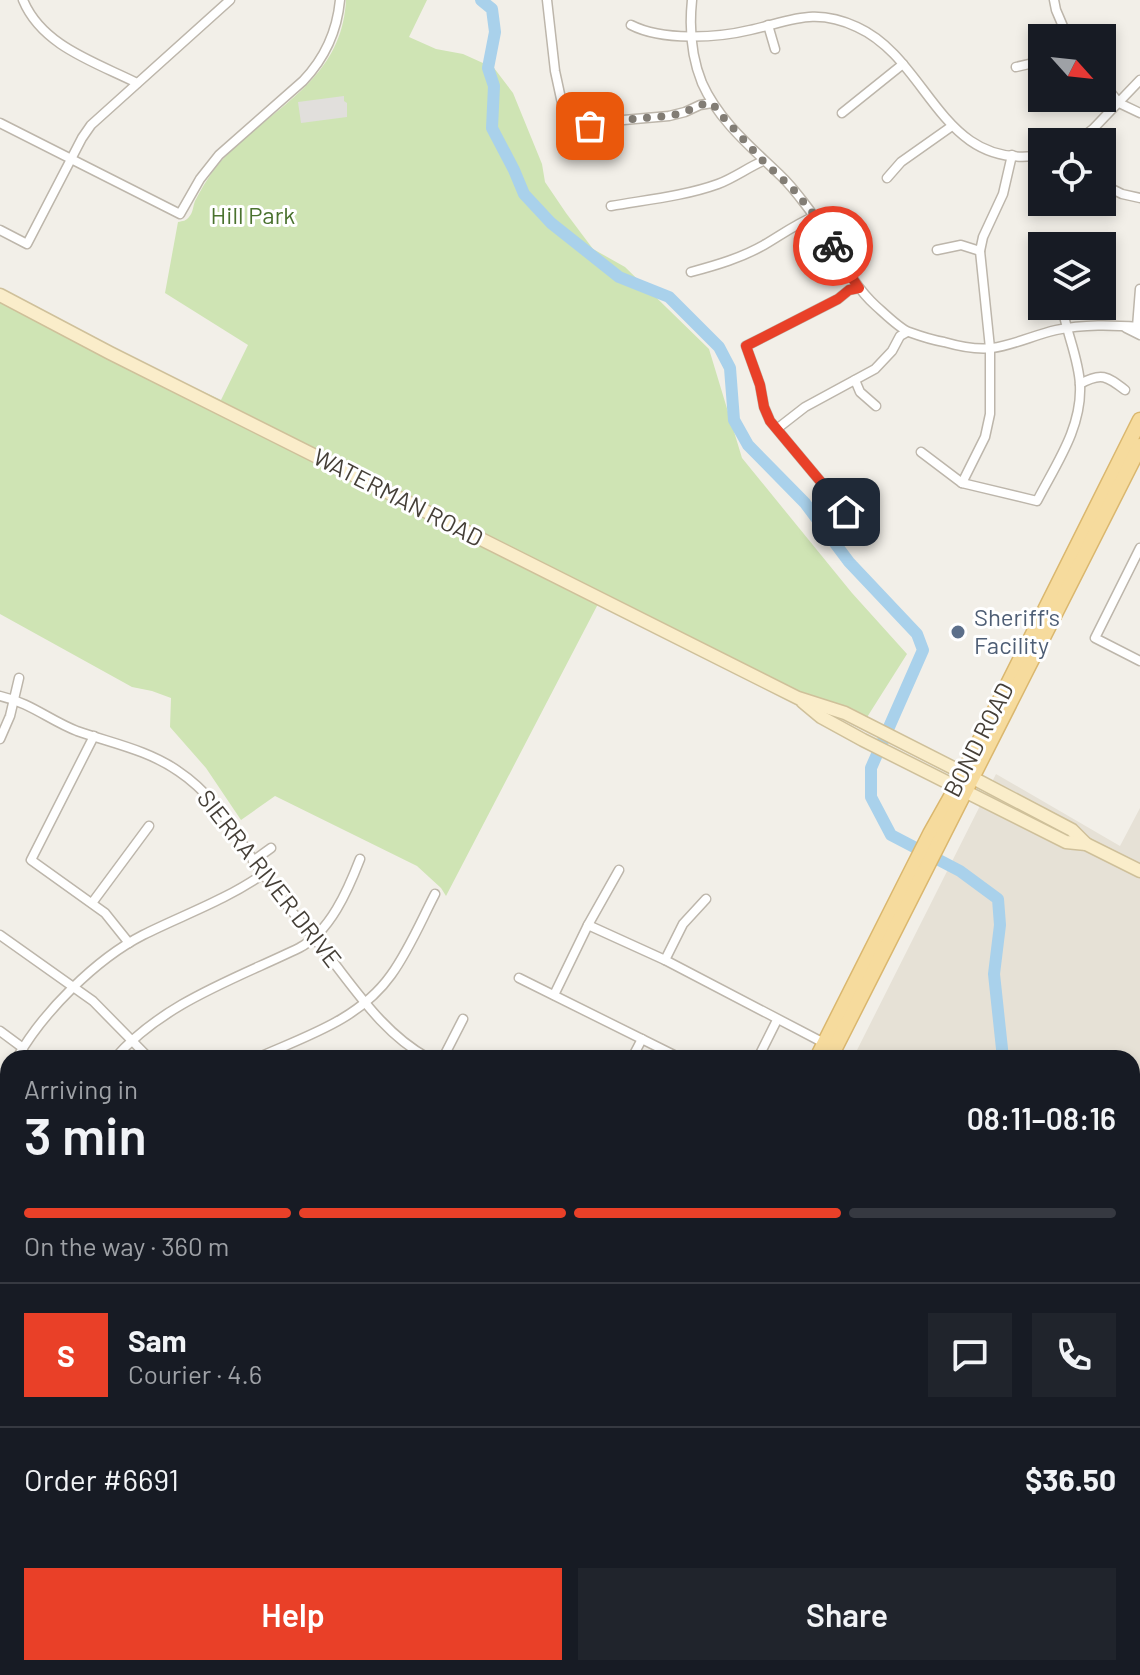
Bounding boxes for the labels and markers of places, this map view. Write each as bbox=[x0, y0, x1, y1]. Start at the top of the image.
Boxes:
pin bbox=[556, 92, 624, 160]
pin bbox=[812, 478, 880, 546]
place label: Sheriff's Facility bbox=[974, 602, 1060, 659]
marker: Sheriff's Facility bbox=[949, 623, 967, 641]

